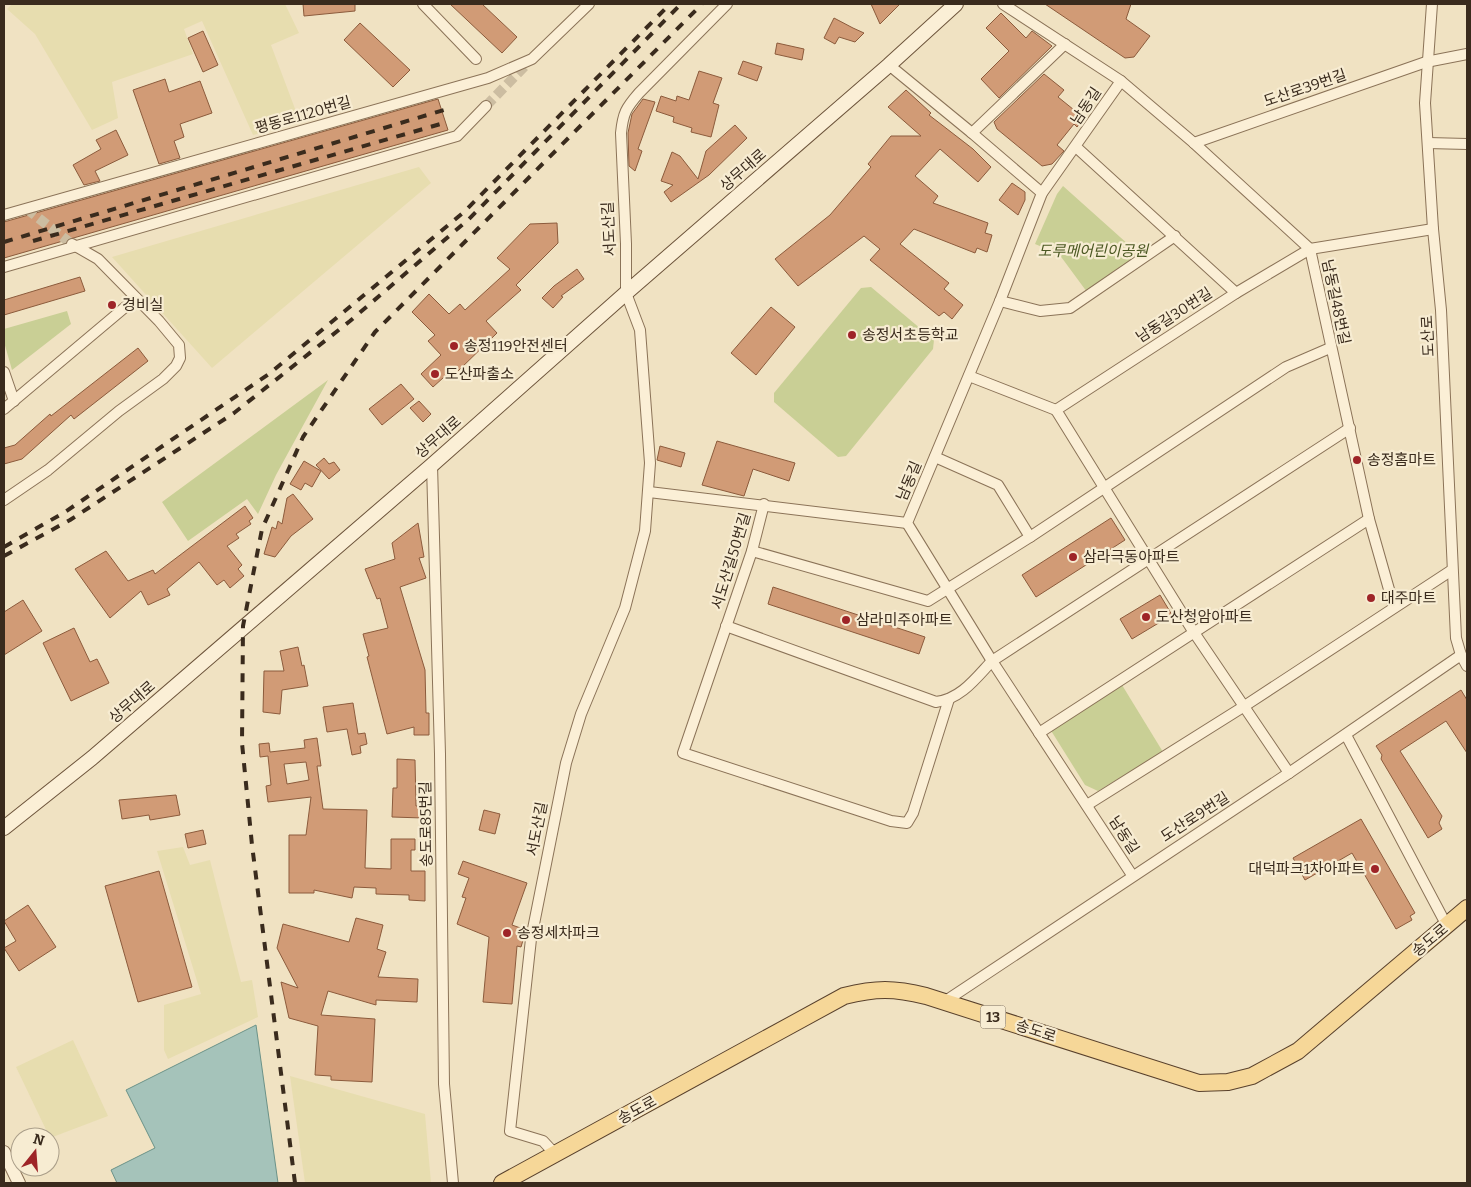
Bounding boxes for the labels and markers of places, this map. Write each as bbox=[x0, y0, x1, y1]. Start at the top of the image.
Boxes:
place label: 경비실 bbox=[122, 296, 163, 314]
marker: 경비실 bbox=[106, 299, 118, 311]
place label: 송정서초등학교 bbox=[862, 326, 959, 344]
marker: 송정서초등학교 bbox=[846, 329, 858, 341]
place label: 송정119안전센터 bbox=[464, 337, 568, 355]
marker: 송정119안전센터 bbox=[448, 340, 460, 352]
place label: 도산파출소 bbox=[445, 365, 514, 383]
marker: 도산파출소 bbox=[429, 368, 441, 380]
place label: 송정홈마트 bbox=[1367, 451, 1436, 469]
marker: 송정홈마트 bbox=[1351, 454, 1363, 466]
place label: 삼라극동아파트 bbox=[1083, 548, 1180, 566]
marker: 삼라극동아파트 bbox=[1067, 551, 1079, 563]
place label: 대주마트 bbox=[1381, 589, 1436, 607]
marker: 대주마트 bbox=[1365, 592, 1377, 604]
place label: 도산청암아파트 bbox=[1156, 608, 1253, 626]
place label: 삼라미주아파트 bbox=[856, 611, 953, 629]
marker: 도산청암아파트 bbox=[1140, 611, 1152, 623]
marker: 삼라미주아파트 bbox=[840, 614, 852, 626]
place label: 대덕파크1차아파트 bbox=[1249, 860, 1365, 878]
marker: 대덕파크1차아파트 bbox=[1369, 863, 1381, 875]
place label: 송정세차파크 bbox=[517, 924, 600, 942]
marker: 송정세차파크 bbox=[501, 927, 513, 939]

